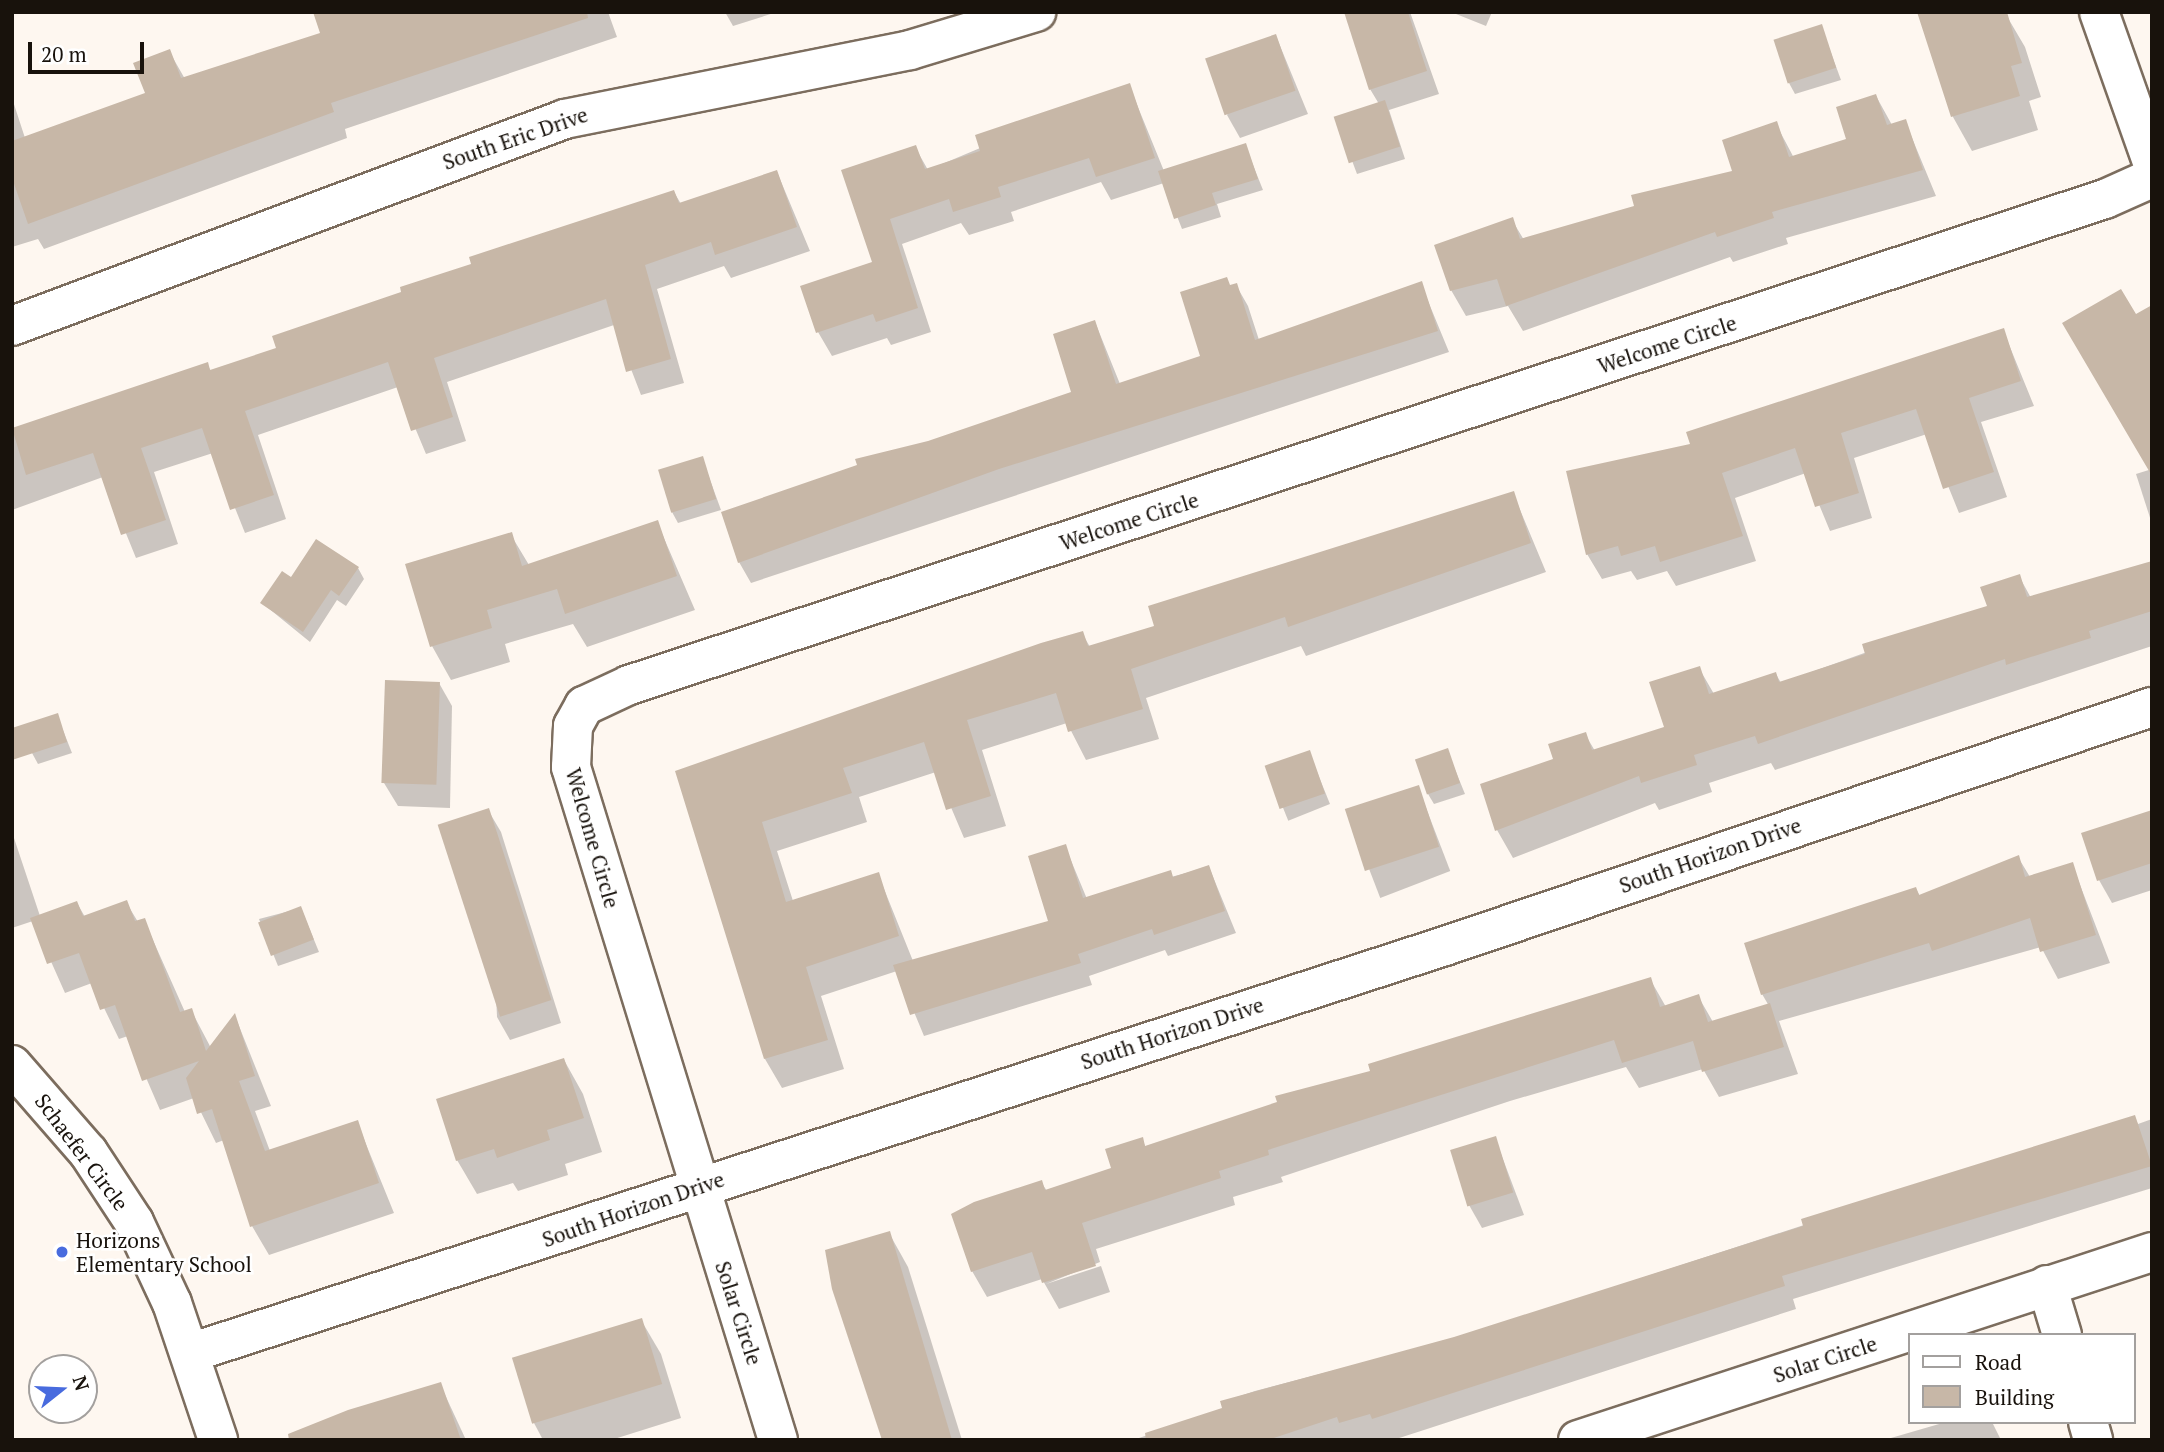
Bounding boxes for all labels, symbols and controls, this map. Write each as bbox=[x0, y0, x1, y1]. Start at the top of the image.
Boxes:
scale bar bbox=[32, 28, 147, 72]
text: 20 m bbox=[41, 40, 87, 68]
street label: South Eric Drive bbox=[439, 101, 591, 175]
street label: Welcome Circle bbox=[1594, 310, 1740, 378]
street label: Welcome Circle bbox=[1056, 487, 1202, 555]
street label: Welcome Circle bbox=[561, 765, 625, 911]
street label: South Horizon Drive bbox=[1616, 812, 1804, 898]
street label: South Horizon Drive bbox=[1077, 992, 1267, 1074]
street label: Schaefer Circle bbox=[30, 1089, 134, 1215]
street label: South Horizon Drive bbox=[539, 1166, 727, 1252]
place label: Horizons Elementary School bbox=[76, 1227, 252, 1277]
marker: Horizons Elementary School bbox=[54, 1244, 70, 1260]
street label: Solar Circle bbox=[710, 1258, 768, 1368]
street label: Solar Circle bbox=[1770, 1330, 1880, 1388]
legend bbox=[1909, 1333, 2136, 1424]
text: Road bbox=[1975, 1348, 2022, 1376]
north arrow bbox=[28, 1354, 98, 1424]
text: N bbox=[67, 1372, 96, 1394]
text: Building bbox=[1975, 1383, 2054, 1411]

